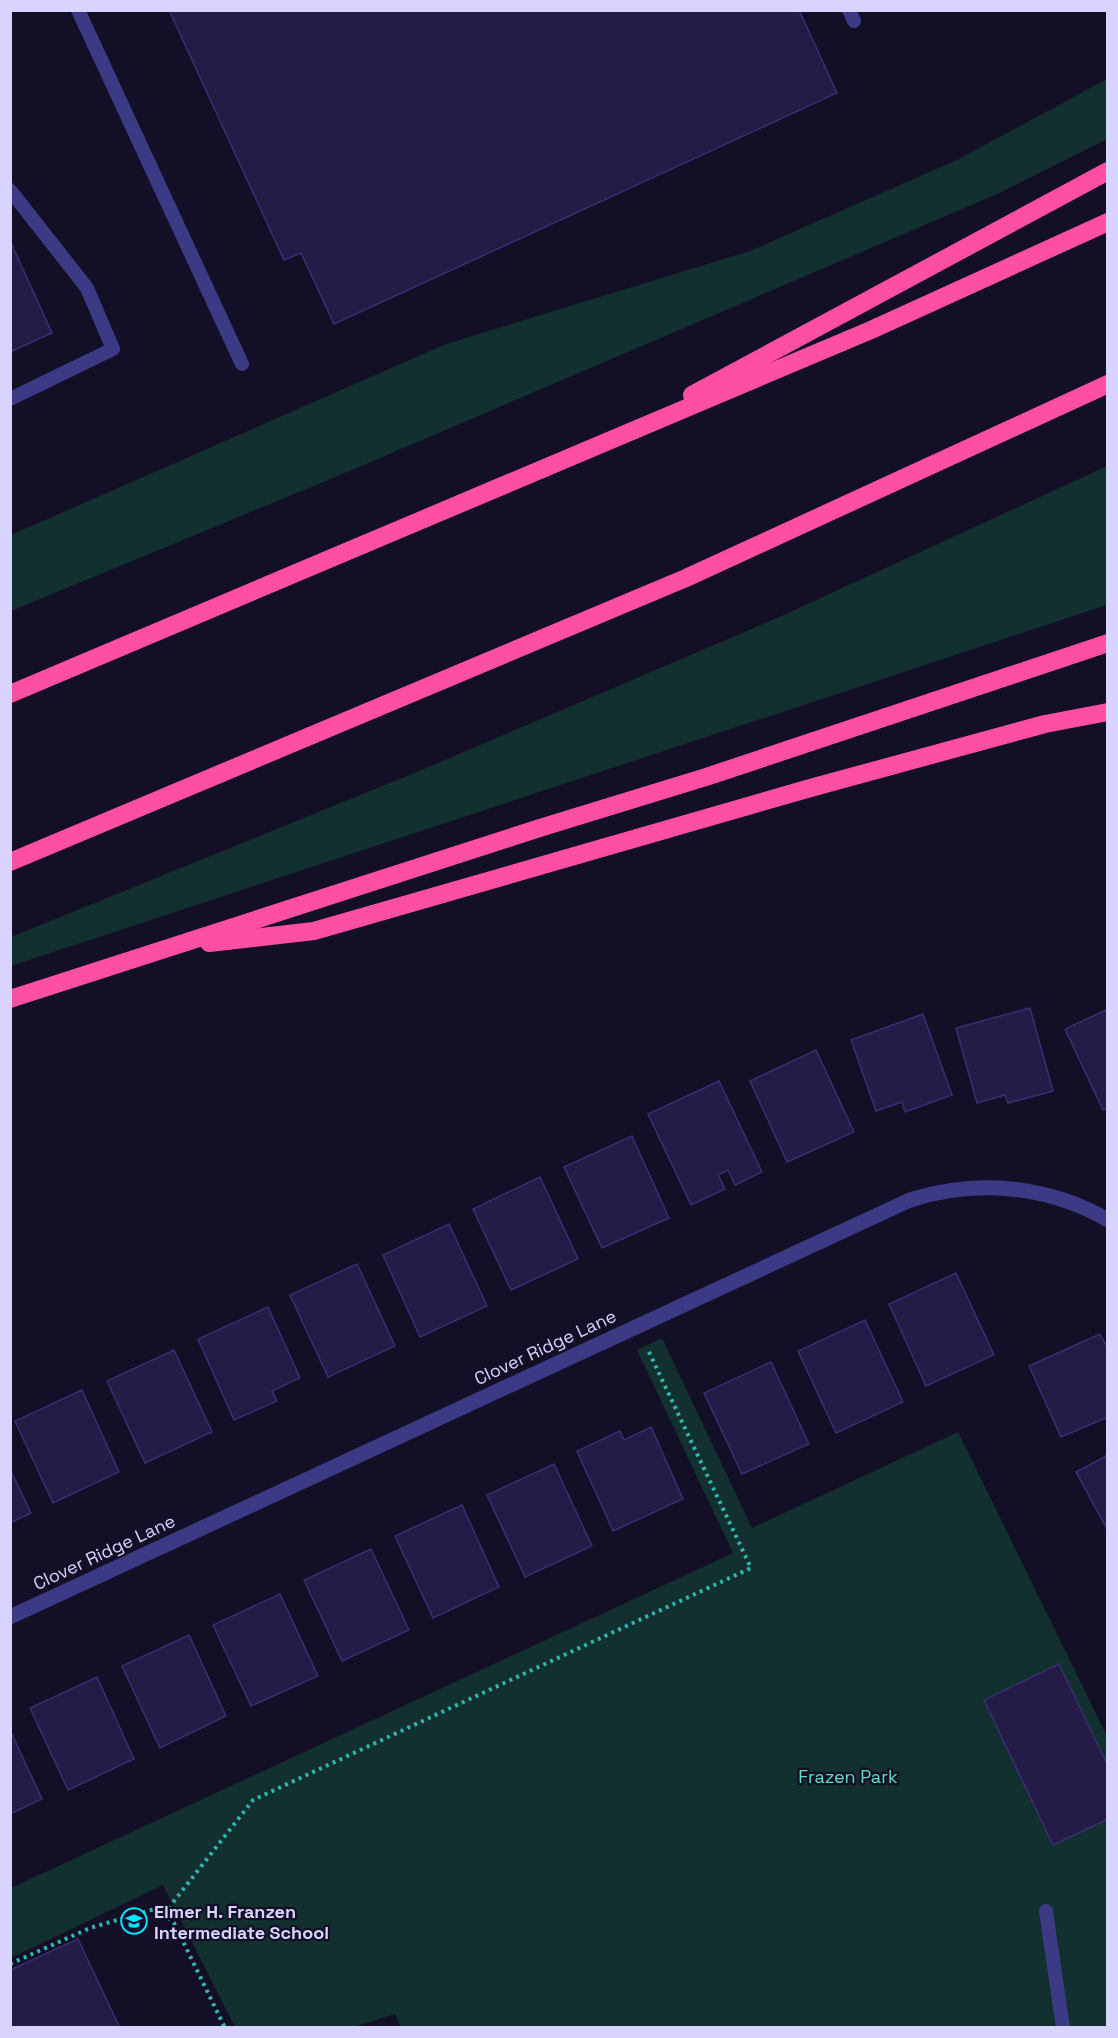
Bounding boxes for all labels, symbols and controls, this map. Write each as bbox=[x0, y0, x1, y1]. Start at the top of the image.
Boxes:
street label: Clover Ridge Lane bbox=[470, 1304, 620, 1390]
street label: Clover Ridge Lane bbox=[29, 1509, 179, 1595]
park label: Frazen Park bbox=[798, 1765, 898, 1788]
place label: Elmer H. Franzen Intermediate School bbox=[154, 1900, 329, 1944]
school or university icon: Elmer H. Franzen Intermediate School bbox=[119, 1906, 149, 1936]

